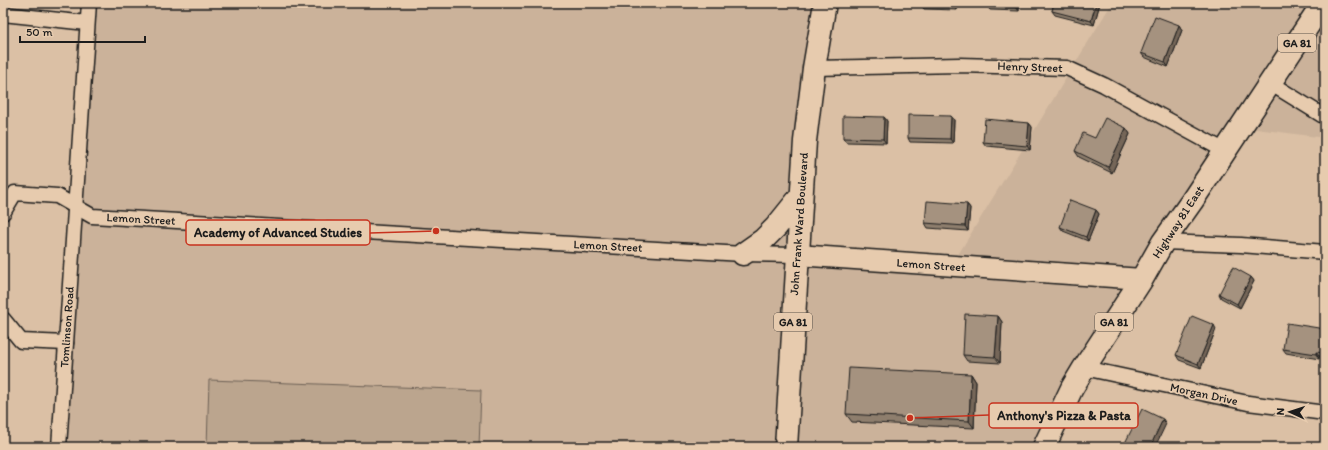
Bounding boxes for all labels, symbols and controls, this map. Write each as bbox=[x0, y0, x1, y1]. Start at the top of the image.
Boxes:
scale bar bbox=[20, 18, 145, 44]
text: 50 m bbox=[26, 25, 52, 39]
road number: GA 81 bbox=[1278, 34, 1316, 52]
street label: Henry Street bbox=[997, 59, 1063, 75]
street label: John Frank Ward Boulevard bbox=[787, 152, 811, 296]
street label: Highway 81 East bbox=[1149, 183, 1207, 261]
street label: Lemon Street bbox=[106, 210, 176, 228]
callout: Academy of Advanced Studies bbox=[186, 220, 370, 245]
text: Academy of Advanced Studies bbox=[193, 225, 362, 241]
street label: Lemon Street bbox=[573, 237, 643, 255]
street label: Lemon Street bbox=[896, 256, 966, 274]
street label: Tomlinson Road bbox=[57, 285, 77, 368]
road number: GA 81 bbox=[774, 313, 812, 331]
road number: GA 81 bbox=[1095, 313, 1133, 331]
street label: Morgan Drive bbox=[1169, 380, 1239, 408]
north arrow bbox=[1270, 392, 1310, 432]
callout: Anthony's Pizza & Pasta bbox=[989, 403, 1138, 428]
text: N bbox=[1274, 407, 1287, 416]
text: Anthony's Pizza & Pasta bbox=[996, 408, 1131, 424]

